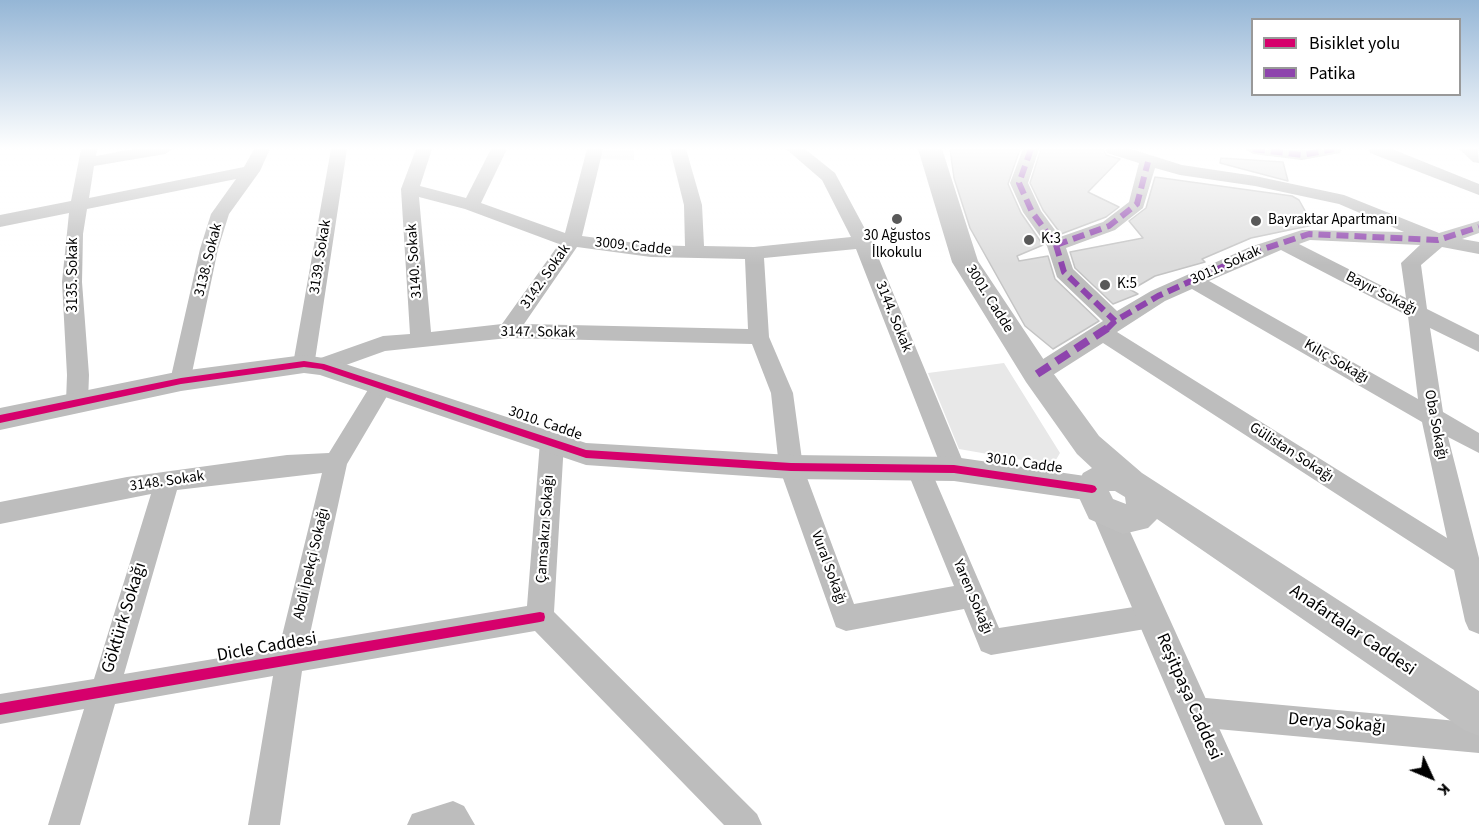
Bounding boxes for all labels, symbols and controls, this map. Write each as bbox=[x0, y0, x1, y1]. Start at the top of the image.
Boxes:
legend bbox=[1251, 18, 1461, 96]
text: Bisiklet yolu bbox=[1309, 31, 1400, 56]
text: Patika bbox=[1309, 61, 1356, 86]
marker: 30 Ağustos İlkokulu bbox=[890, 212, 904, 226]
place label: Bayraktar Apartmanı bbox=[1268, 212, 1397, 230]
marker: Bayraktar Apartmanı bbox=[1249, 214, 1263, 228]
street label: 3139. Sokak bbox=[306, 219, 336, 295]
street label: 3138. Sokak bbox=[191, 221, 227, 299]
street label: 3140. Sokak bbox=[403, 223, 427, 299]
place label: 30 Ağustos İlkokulu bbox=[863, 228, 931, 263]
place label: K:3 bbox=[1041, 231, 1061, 249]
marker: K:3 bbox=[1022, 233, 1036, 247]
street label: 3009. Cadde bbox=[594, 234, 672, 260]
street label: 3135. Sokak bbox=[65, 238, 83, 312]
street label: 3142. Sokak bbox=[517, 241, 575, 313]
street label: 3011. Sokak bbox=[1188, 243, 1264, 289]
street label: 3001. Cadde bbox=[961, 262, 1017, 336]
street label: Bayır Sokağı bbox=[1342, 268, 1420, 320]
place label: K:5 bbox=[1117, 276, 1137, 294]
marker: K:5 bbox=[1098, 278, 1112, 292]
street label: 3144. Sokak bbox=[871, 279, 915, 355]
street label: 3147. Sokak bbox=[500, 323, 576, 343]
street label: Kılıç Sokağı bbox=[1300, 336, 1372, 388]
street label: Oba Sokağı bbox=[1419, 389, 1451, 461]
street label: 3010. Cadde bbox=[506, 403, 584, 445]
street label: Gülistan Sokağı bbox=[1246, 419, 1336, 487]
street label: 3010. Cadde bbox=[985, 450, 1063, 478]
street label: 3148. Sokak bbox=[129, 468, 205, 496]
street label: Çamsakızı Sokağı bbox=[533, 474, 559, 584]
street label: Abdi İpekçi Sokağı bbox=[290, 506, 334, 622]
street label: Vural Sokağı bbox=[806, 529, 850, 607]
street label: Yaren Sokağı bbox=[948, 557, 996, 637]
street label: Göktürk Sokağı bbox=[98, 560, 152, 676]
street label: Anafartalar Caddesi bbox=[1285, 581, 1419, 681]
street label: Dicle Caddesi bbox=[215, 629, 319, 667]
street label: Reşitpaşa Caddesi bbox=[1150, 630, 1226, 764]
street label: Derya Sokağı bbox=[1287, 709, 1387, 739]
north arrow bbox=[1401, 747, 1461, 807]
text: K bbox=[1433, 778, 1455, 801]

